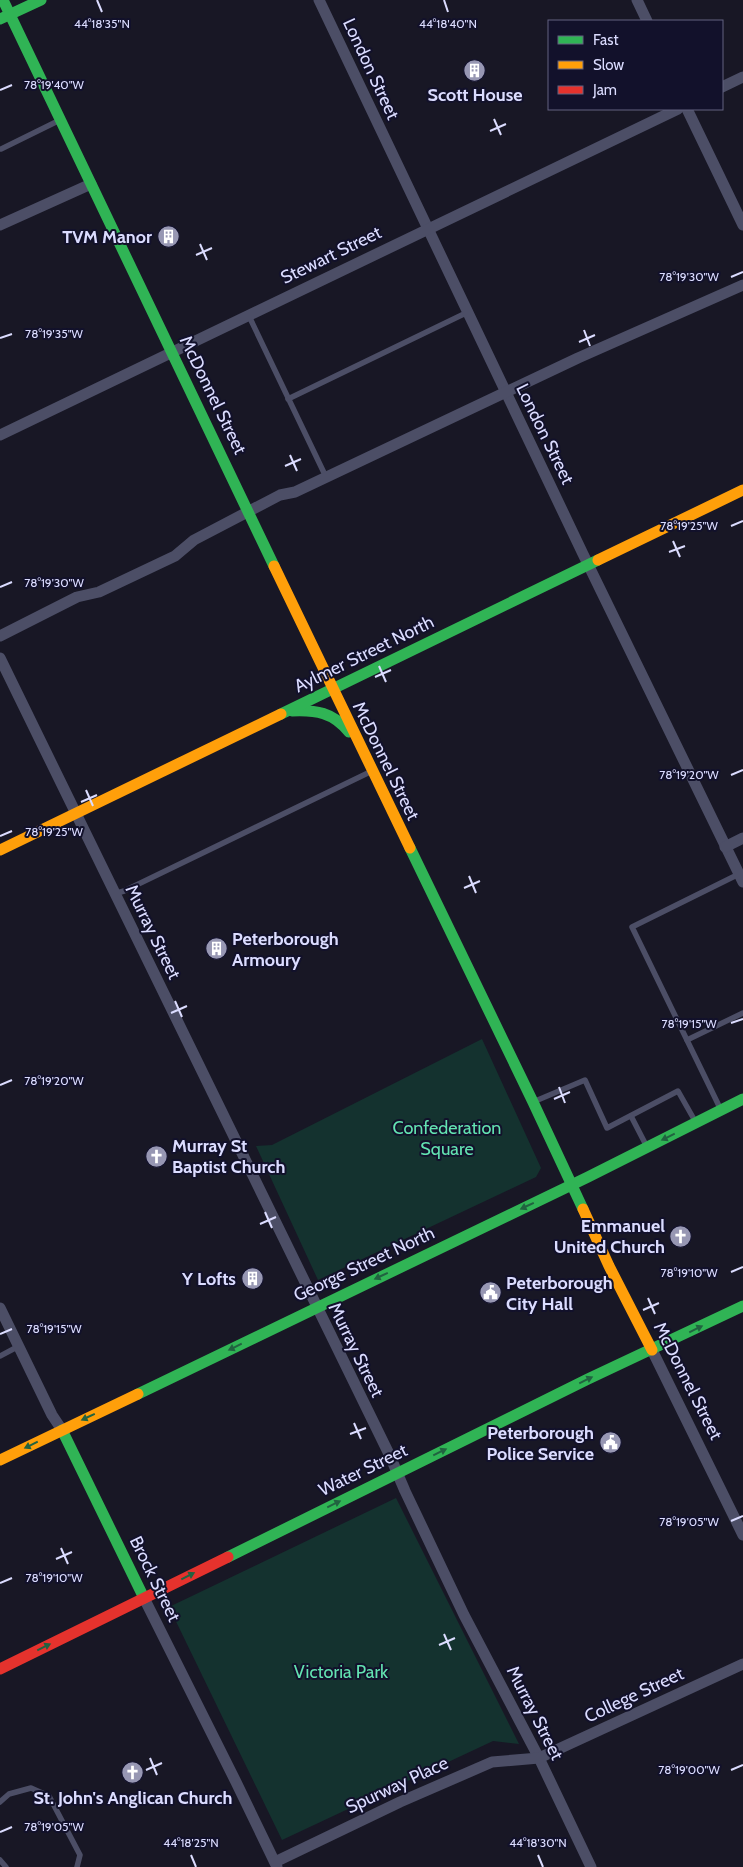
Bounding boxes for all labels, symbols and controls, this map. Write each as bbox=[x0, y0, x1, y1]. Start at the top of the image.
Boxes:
street label: London Street bbox=[338, 15, 404, 123]
text: 44°18'35"N bbox=[74, 16, 130, 31]
text: 44°18'40"N bbox=[419, 16, 477, 31]
legend bbox=[548, 20, 723, 110]
text: Fast bbox=[593, 31, 618, 49]
text: Slow bbox=[593, 56, 624, 74]
building icon: Scott House bbox=[463, 58, 487, 82]
text: 78°19'40"W bbox=[24, 77, 85, 92]
text: Jam bbox=[592, 81, 617, 99]
place label: Scott House bbox=[427, 84, 523, 106]
street label: Stewart Street bbox=[277, 221, 385, 289]
building icon: TVM Manor bbox=[156, 225, 180, 249]
place label: TVM Manor bbox=[62, 226, 152, 248]
text: 78°19'30"W bbox=[659, 269, 719, 284]
text: 78°19'35"W bbox=[25, 326, 84, 341]
street label: McDonnel Street bbox=[175, 332, 251, 458]
street label: London Street bbox=[511, 380, 579, 488]
text: 78°19'25"W bbox=[660, 518, 718, 533]
text: 78°19'30"W bbox=[24, 575, 84, 590]
street label: Aylmer Street North bbox=[291, 611, 437, 697]
street label: McDonnel Street bbox=[348, 698, 424, 824]
text: 78°19'20"W bbox=[659, 767, 719, 782]
text: 78°19'25"W bbox=[25, 824, 83, 839]
street label: Murray Street bbox=[121, 881, 185, 983]
place label: Peterborough Armoury bbox=[232, 928, 339, 971]
building icon: Peterborough Armoury bbox=[204, 937, 228, 961]
text: 78°19'15"W bbox=[661, 1016, 717, 1031]
text: 78°19'20"W bbox=[24, 1073, 84, 1088]
park label: Confederation Square bbox=[393, 1117, 501, 1160]
one-way arrow bbox=[661, 1133, 675, 1141]
place label: Murray St Baptist Church bbox=[172, 1135, 285, 1178]
church icon: Murray St Baptist Church bbox=[144, 1144, 168, 1168]
one-way arrow bbox=[520, 1202, 534, 1210]
place label: Emmanuel United Church bbox=[554, 1215, 665, 1258]
street label: George Street North bbox=[290, 1222, 438, 1306]
church icon: Emmanuel United Church bbox=[669, 1224, 693, 1248]
text: 78°19'10"W bbox=[660, 1265, 718, 1280]
building icon: Y Lofts bbox=[240, 1267, 264, 1291]
place label: Y Lofts bbox=[181, 1268, 236, 1290]
one-way arrow bbox=[374, 1272, 388, 1280]
place label: Peterborough City Hall bbox=[506, 1272, 613, 1315]
public building icon: Peterborough City Hall bbox=[478, 1281, 502, 1305]
street label: Murray Street bbox=[324, 1299, 388, 1401]
street label: McDonnel Street bbox=[649, 1318, 727, 1444]
text: 78°19'15"W bbox=[26, 1321, 82, 1336]
one-way arrow bbox=[689, 1324, 703, 1332]
one-way arrow bbox=[227, 1343, 242, 1351]
one-way arrow bbox=[579, 1376, 593, 1384]
one-way arrow bbox=[81, 1413, 95, 1421]
place label: Peterborough Police Service bbox=[486, 1422, 594, 1465]
public building icon: Peterborough Police Service bbox=[598, 1431, 622, 1455]
street label: Water Street bbox=[315, 1439, 411, 1501]
one-way arrow bbox=[24, 1441, 38, 1449]
one-way arrow bbox=[433, 1448, 447, 1456]
one-way arrow bbox=[327, 1500, 341, 1508]
text: 78°19'05"W bbox=[659, 1514, 719, 1529]
street label: Brock Street bbox=[125, 1533, 185, 1625]
text: 78°19'10"W bbox=[25, 1570, 83, 1585]
one-way arrow bbox=[180, 1572, 195, 1580]
one-way arrow bbox=[37, 1643, 51, 1651]
park label: Victoria Park bbox=[294, 1661, 389, 1683]
street label: Murray Street bbox=[502, 1662, 568, 1764]
street label: College Street bbox=[581, 1662, 687, 1728]
street label: Spurway Place bbox=[342, 1752, 452, 1818]
church icon: St. John's Anglican Church bbox=[121, 1761, 145, 1785]
text: 78°19'00"W bbox=[658, 1762, 720, 1777]
place label: St. John's Anglican Church bbox=[34, 1787, 232, 1809]
text: 78°19'05"W bbox=[24, 1819, 84, 1834]
text: 44°18'25"N bbox=[163, 1835, 219, 1850]
text: 44°18'30"N bbox=[509, 1835, 567, 1850]

